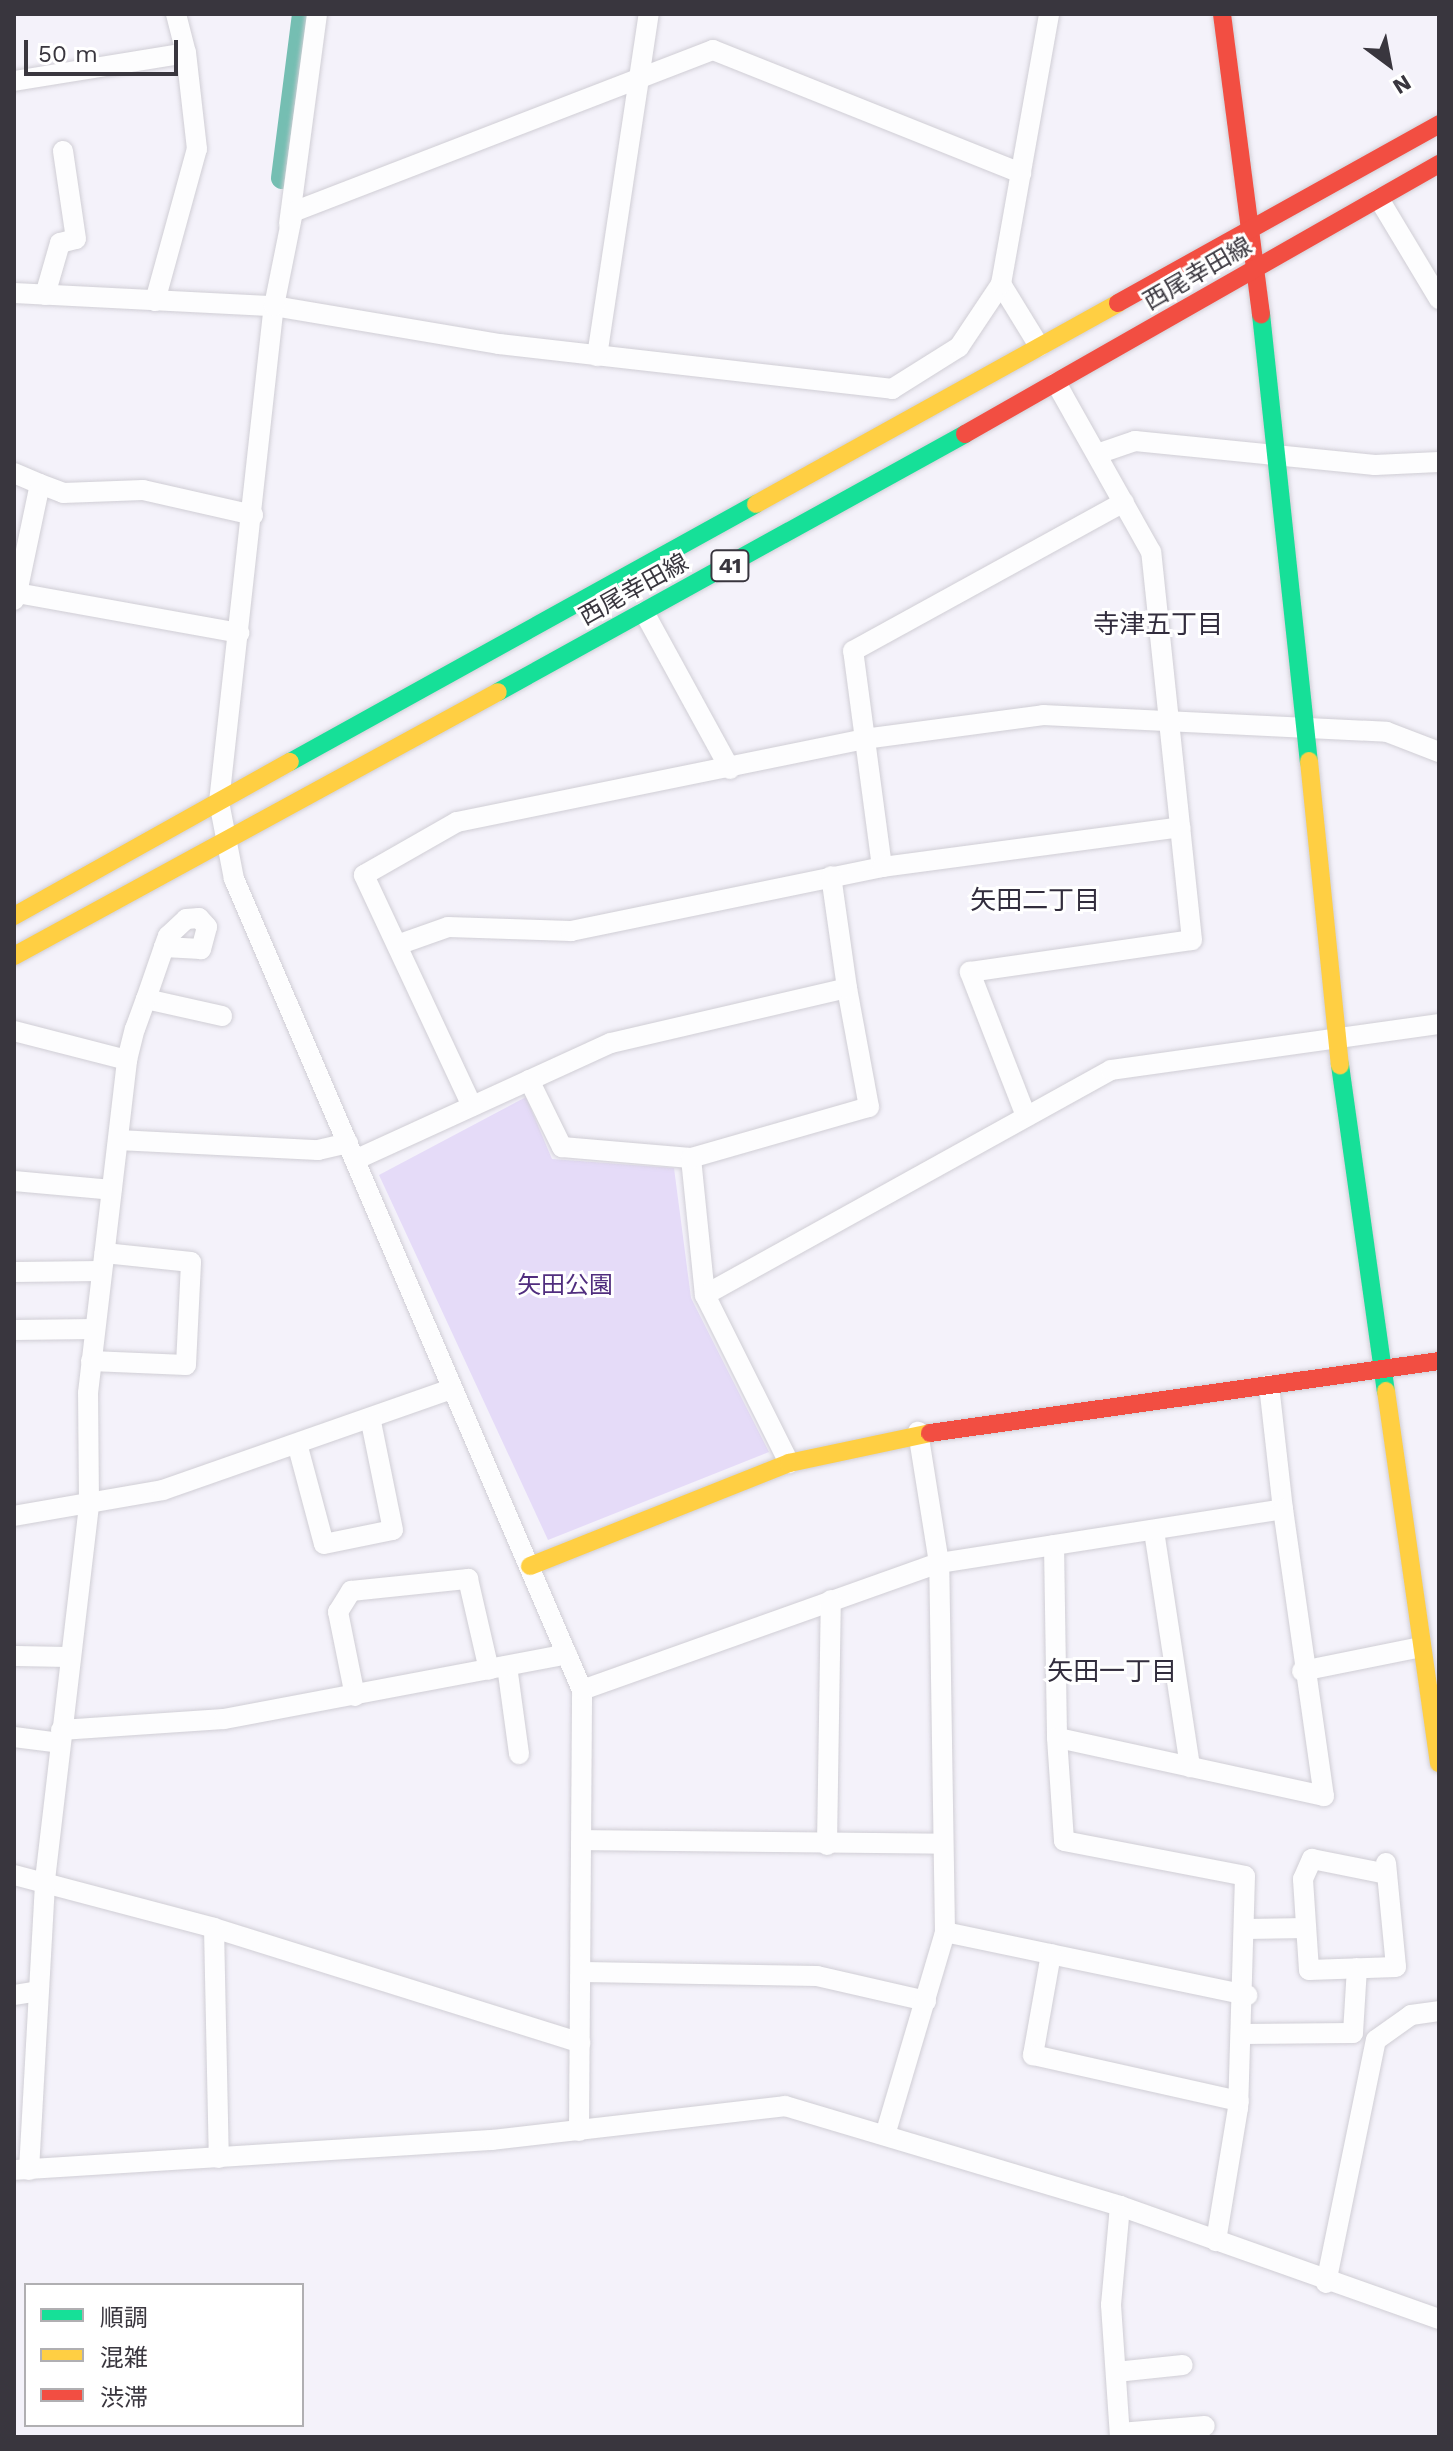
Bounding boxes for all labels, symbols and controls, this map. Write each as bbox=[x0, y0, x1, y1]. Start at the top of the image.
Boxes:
scale bar bbox=[28, 24, 182, 74]
north arrow bbox=[1349, 24, 1429, 104]
text: 50 m bbox=[38, 40, 98, 68]
text: N bbox=[1388, 70, 1416, 100]
street label: 西尾幸田線 bbox=[1139, 232, 1257, 316]
street label: 西尾幸田線 bbox=[575, 548, 693, 632]
road number: 41 bbox=[710, 548, 750, 584]
district label: 寺津五丁目 bbox=[1093, 609, 1223, 641]
district label: 矢田二丁目 bbox=[970, 885, 1100, 917]
park label: 矢田公園 bbox=[517, 1272, 613, 1300]
district label: 矢田一丁目 bbox=[1047, 1656, 1177, 1688]
legend bbox=[24, 2283, 304, 2427]
text: 順調 bbox=[100, 2304, 148, 2332]
text: 混雑 bbox=[100, 2344, 148, 2372]
text: 渋滞 bbox=[100, 2384, 148, 2412]

